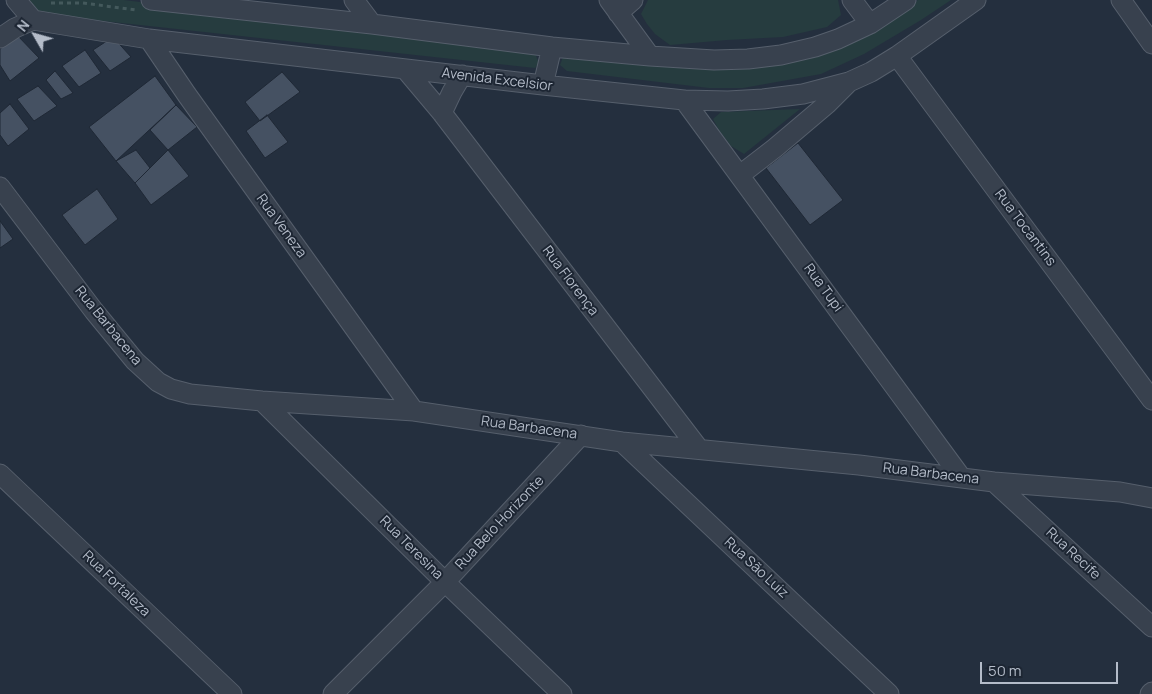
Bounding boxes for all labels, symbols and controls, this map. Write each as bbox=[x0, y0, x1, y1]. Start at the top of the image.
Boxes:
north arrow bbox=[10, 10, 60, 60]
text: N bbox=[12, 16, 33, 35]
street label: Avenida Excelsior bbox=[441, 65, 553, 95]
street label: Rua Tocantins bbox=[991, 186, 1059, 270]
street label: Rua Veneza bbox=[252, 191, 310, 261]
street label: Rua Florença bbox=[538, 243, 602, 319]
street label: Rua Tupi bbox=[800, 261, 846, 315]
street label: Rua Barbacena bbox=[71, 283, 145, 369]
street label: Rua Barbacena bbox=[480, 413, 578, 443]
street label: Rua Barbacena bbox=[882, 460, 980, 488]
street label: Rua Belo Horizonte bbox=[452, 473, 548, 573]
street label: Rua Teresina bbox=[376, 513, 446, 583]
street label: Rua Recife bbox=[1042, 525, 1104, 583]
street label: Rua São Luiz bbox=[721, 534, 791, 602]
street label: Rua Fortaleza bbox=[79, 548, 153, 620]
scale bar bbox=[982, 652, 1120, 684]
text: 50 m bbox=[988, 660, 1022, 681]

